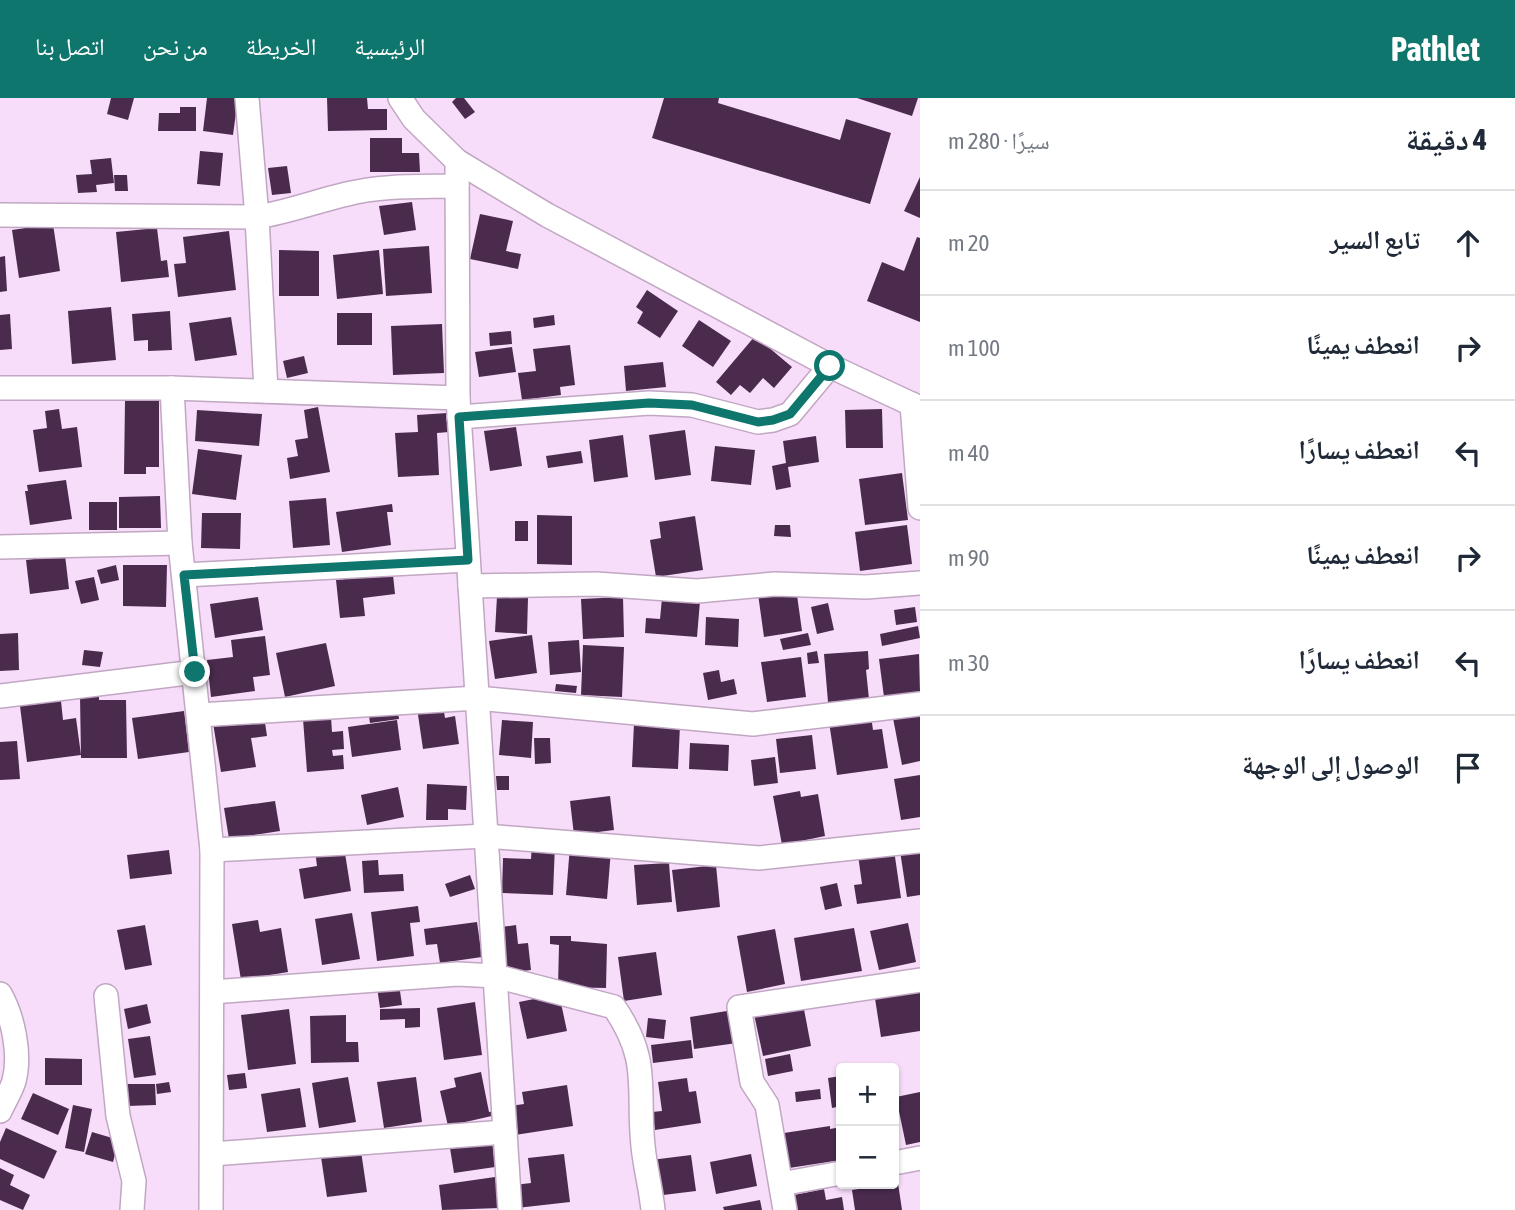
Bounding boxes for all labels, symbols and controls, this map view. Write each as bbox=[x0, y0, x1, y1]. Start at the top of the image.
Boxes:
text: Pathlet bbox=[1391, 30, 1480, 68]
text: اتصل بنا bbox=[35, 33, 105, 60]
text: من نحن bbox=[143, 33, 208, 60]
text: الخريطة bbox=[246, 33, 316, 60]
text: الرئيسية bbox=[354, 33, 425, 60]
text: 4 دقيقة bbox=[1406, 122, 1487, 156]
text: سيرًا · 280 m bbox=[948, 128, 1050, 154]
icon: ahead bbox=[1449, 224, 1487, 262]
text: تابع السير bbox=[1330, 225, 1420, 255]
text: 20 m bbox=[948, 230, 989, 256]
icon: right bbox=[1449, 329, 1487, 367]
text: انعطف يمينًا bbox=[1306, 330, 1420, 360]
text: 100 m bbox=[948, 335, 1000, 361]
route start bbox=[814, 350, 845, 381]
icon: left bbox=[1449, 434, 1487, 472]
text: انعطف يسارًا bbox=[1299, 435, 1420, 465]
text: 40 m bbox=[948, 440, 989, 466]
icon: right bbox=[1449, 539, 1487, 577]
text: انعطف يمينًا bbox=[1306, 540, 1420, 570]
text: 90 m bbox=[948, 545, 989, 571]
icon: left bbox=[1449, 644, 1487, 682]
text: انعطف يسارًا bbox=[1299, 645, 1420, 675]
text: 30 m bbox=[948, 650, 989, 676]
route end bbox=[179, 656, 210, 687]
icon: arrive bbox=[1449, 749, 1487, 787]
text: الوصول إلى الوجهة bbox=[1242, 750, 1420, 780]
map controls bbox=[836, 1063, 899, 1189]
button: + bbox=[836, 1063, 899, 1126]
button: − bbox=[836, 1126, 899, 1189]

